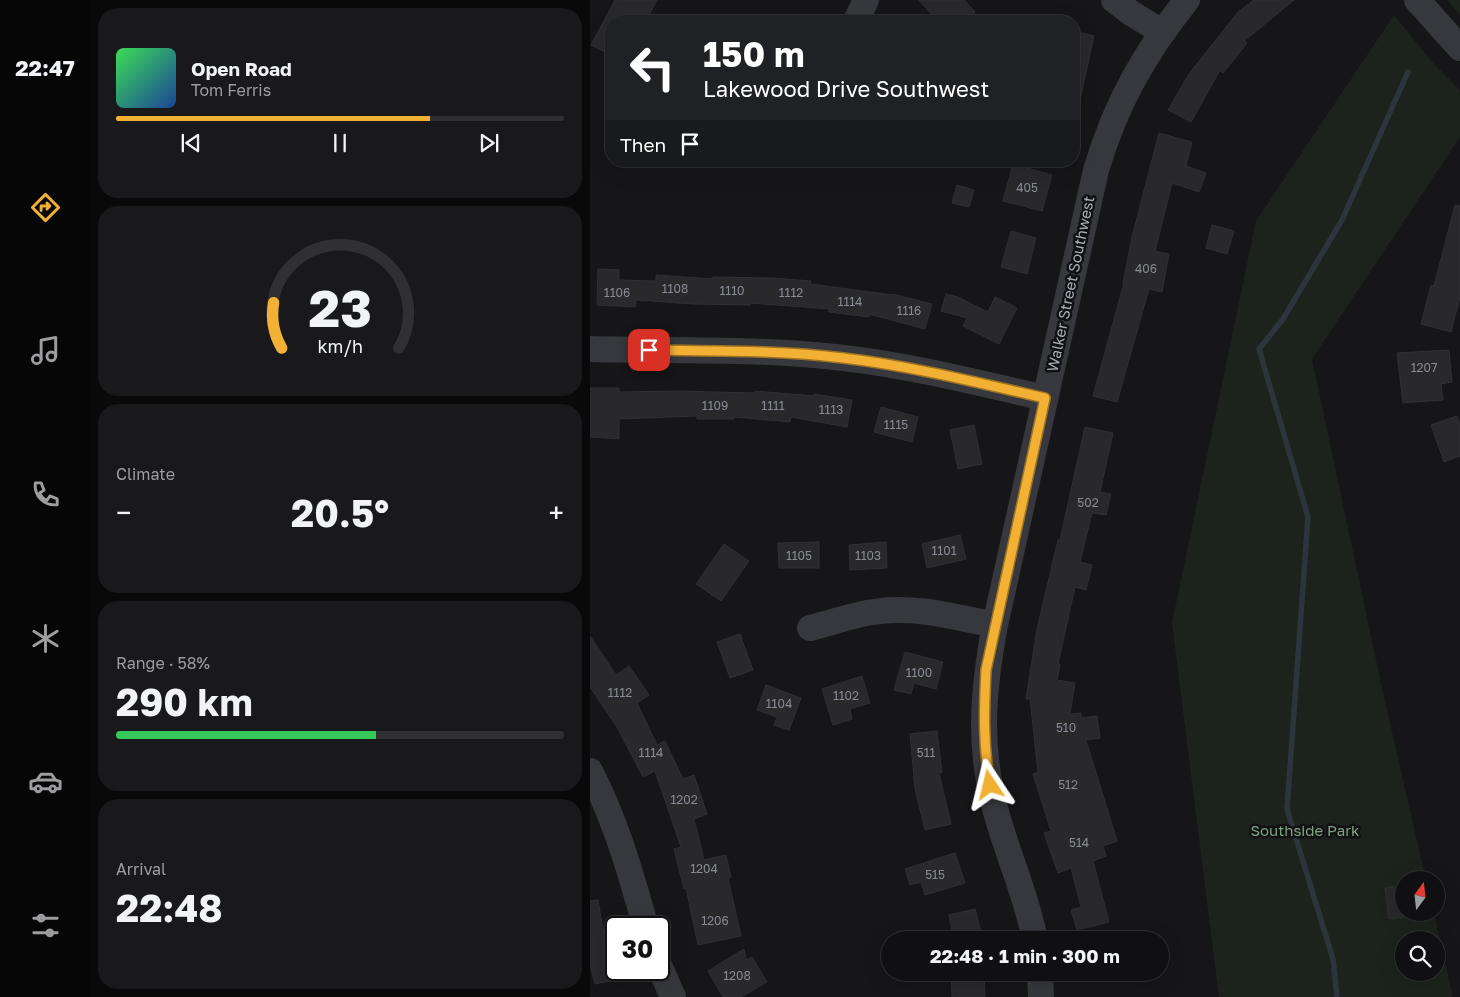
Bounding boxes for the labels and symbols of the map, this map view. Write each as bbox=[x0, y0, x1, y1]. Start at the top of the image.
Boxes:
house number: 405 bbox=[1016, 180, 1038, 195]
street label: Walker Street Southwest bbox=[1043, 194, 1097, 373]
house number: 406 bbox=[1135, 261, 1157, 276]
house number: 1108 bbox=[662, 281, 688, 296]
house number: 1110 bbox=[720, 283, 744, 298]
house number: 1106 bbox=[604, 285, 630, 300]
house number: 1112 bbox=[779, 285, 803, 300]
house number: 1114 bbox=[838, 294, 862, 309]
house number: 1116 bbox=[897, 303, 921, 318]
pin bbox=[628, 329, 670, 371]
house number: 1207 bbox=[1411, 360, 1437, 375]
house number: 1109 bbox=[702, 398, 728, 413]
house number: 1111 bbox=[761, 398, 785, 413]
house number: 1113 bbox=[819, 402, 843, 417]
house number: 1115 bbox=[884, 417, 908, 432]
house number: 502 bbox=[1077, 495, 1099, 510]
house number: 1101 bbox=[932, 543, 957, 558]
house number: 1105 bbox=[786, 548, 812, 563]
house number: 1103 bbox=[855, 548, 881, 563]
house number: 1100 bbox=[906, 665, 932, 680]
house number: 1112 bbox=[608, 685, 632, 700]
house number: 1102 bbox=[833, 688, 859, 703]
house number: 1104 bbox=[766, 696, 792, 711]
house number: 510 bbox=[1056, 720, 1076, 735]
house number: 1114 bbox=[639, 745, 663, 760]
house number: 511 bbox=[917, 745, 935, 760]
position arrow bbox=[963, 758, 1015, 810]
house number: 512 bbox=[1058, 777, 1078, 792]
house number: 1202 bbox=[670, 792, 698, 807]
park label: Southside Park bbox=[1250, 821, 1360, 839]
house number: 514 bbox=[1069, 835, 1089, 850]
house number: 1204 bbox=[690, 861, 718, 876]
house number: 515 bbox=[925, 867, 945, 882]
north arrow bbox=[1395, 871, 1445, 921]
house number: 1206 bbox=[701, 913, 729, 928]
speed limit sign: 30 bbox=[605, 916, 670, 981]
house number: 1208 bbox=[723, 968, 751, 983]

